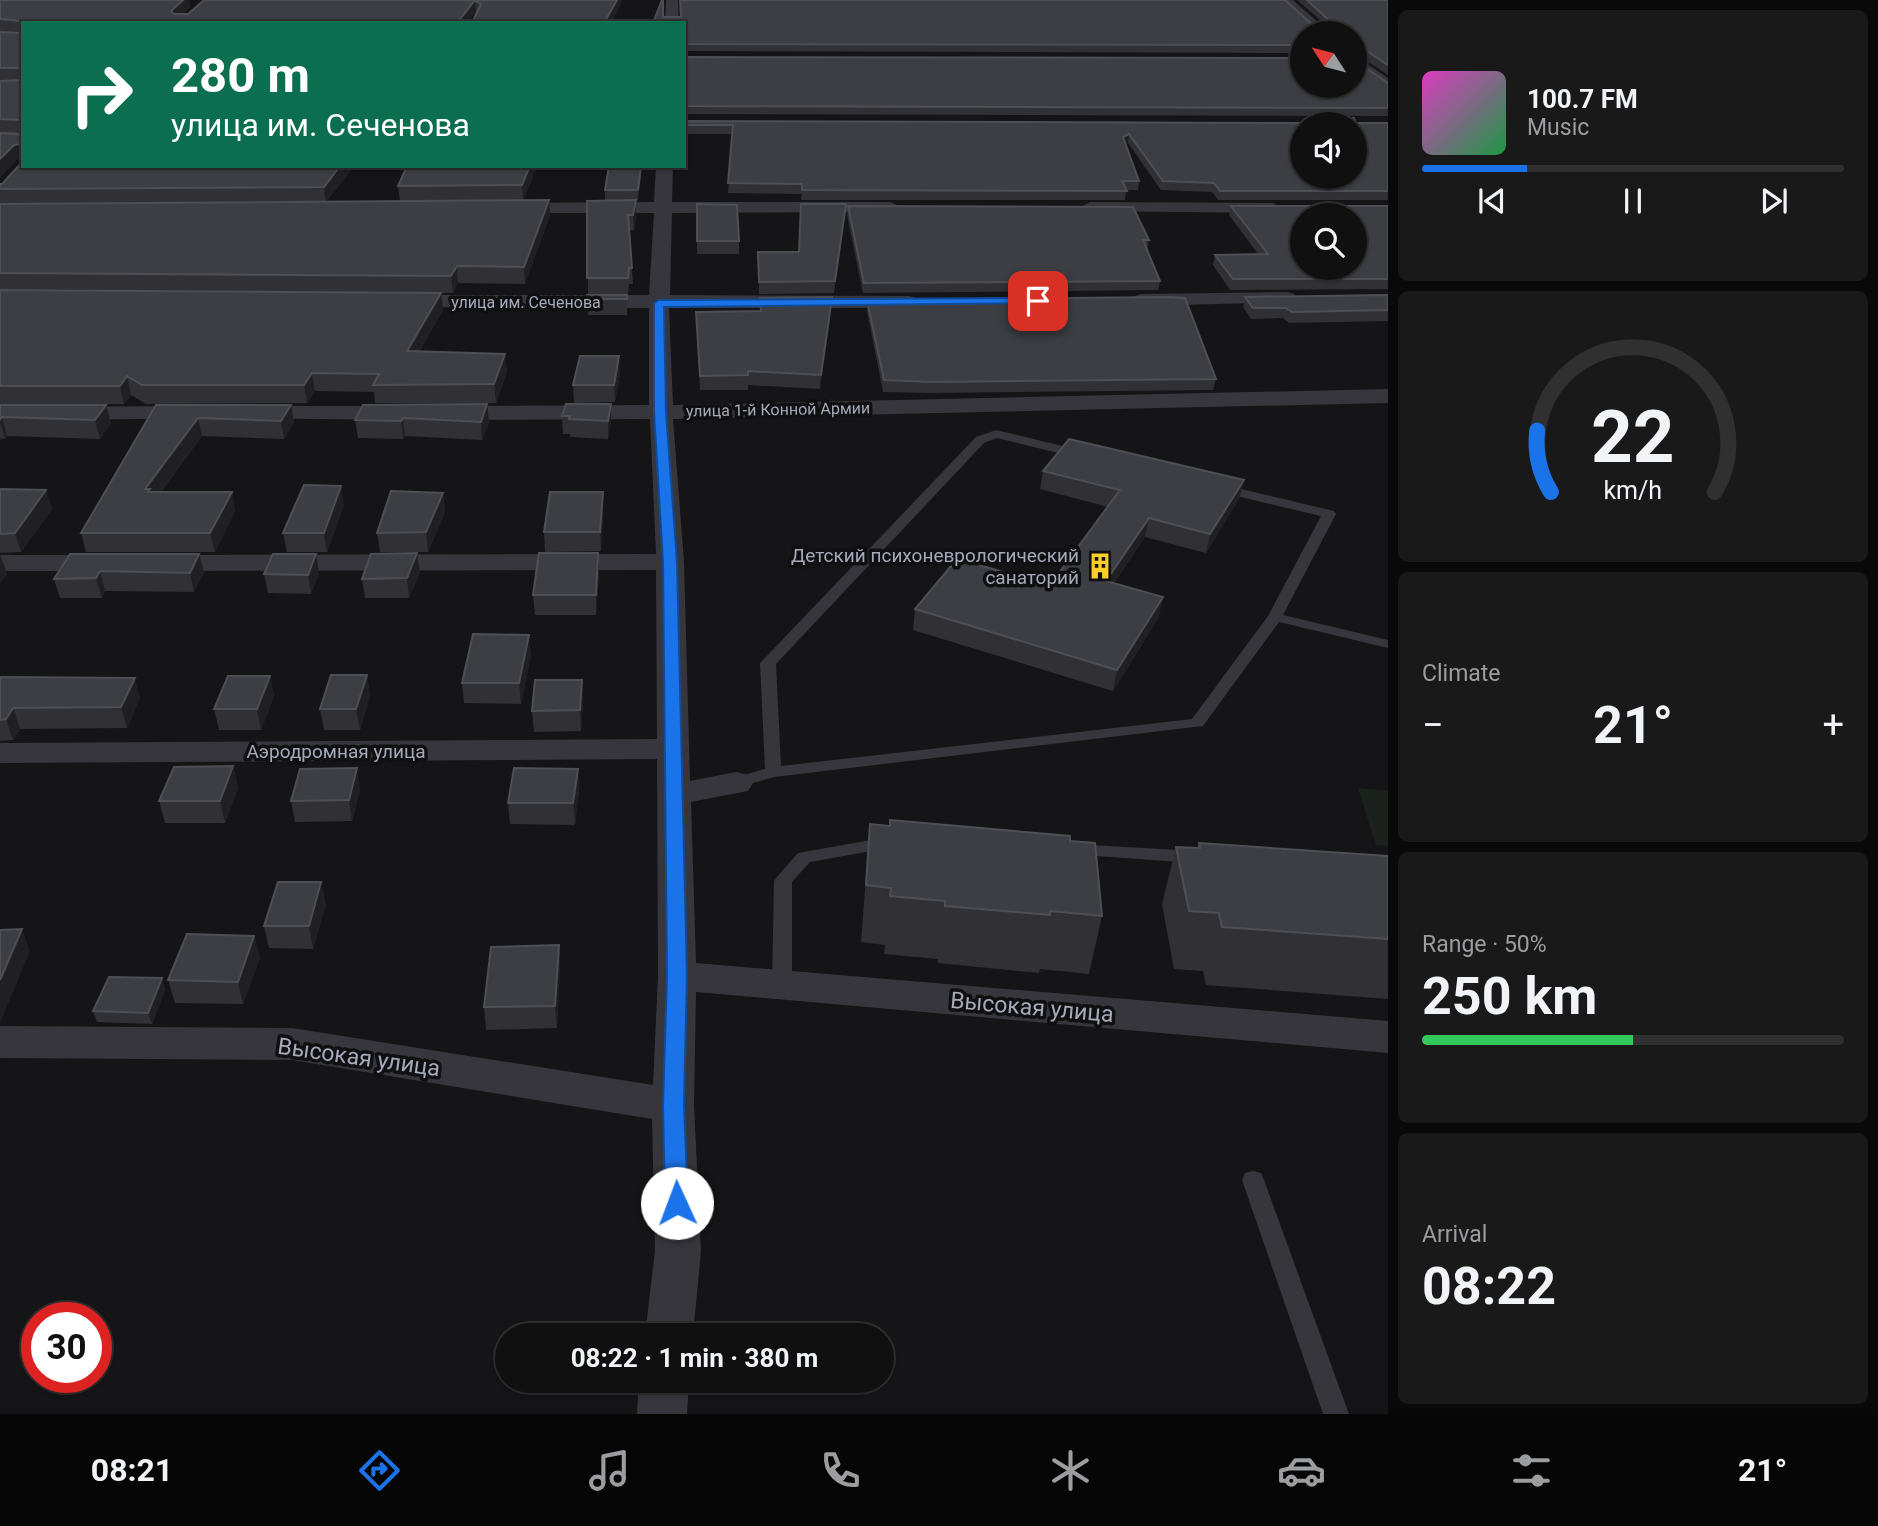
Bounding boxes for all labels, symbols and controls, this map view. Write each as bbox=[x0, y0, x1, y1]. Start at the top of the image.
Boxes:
north arrow bbox=[1290, 21, 1367, 98]
map controls bbox=[1290, 21, 1367, 280]
text: 280 m bbox=[171, 47, 310, 104]
icon: right bbox=[56, 49, 147, 140]
text: 100.7 FM bbox=[1527, 84, 1638, 114]
text: улица им. Сеченова bbox=[171, 106, 470, 144]
button: sound bbox=[1290, 112, 1367, 189]
text: Music bbox=[1527, 114, 1589, 141]
icon: previous bbox=[1473, 182, 1511, 220]
icon: pause bbox=[1614, 182, 1652, 220]
icon: next bbox=[1755, 182, 1793, 220]
button: search bbox=[1290, 203, 1367, 280]
pin bbox=[1008, 271, 1068, 331]
icon: arrive bbox=[1019, 282, 1057, 320]
street label: улица им. Сеченова bbox=[451, 293, 601, 312]
text: 22 bbox=[1591, 395, 1675, 481]
street label: улица 1-й Конной Армии bbox=[686, 398, 870, 421]
text: km/h bbox=[1604, 476, 1662, 505]
place label: Детский психоневрологический санаторий bbox=[791, 544, 1079, 589]
building icon: Детский психоневрологический санаторий bbox=[1085, 551, 1115, 581]
text: Climate bbox=[1422, 660, 1501, 687]
text: 21° bbox=[1593, 695, 1673, 756]
text: − bbox=[1422, 703, 1444, 747]
text: + bbox=[1822, 703, 1844, 747]
street label: Аэродромная улица bbox=[246, 740, 426, 763]
text: Range · 50% bbox=[1422, 931, 1547, 958]
text: 250 km bbox=[1422, 966, 1597, 1027]
street label: Высокая улица bbox=[949, 987, 1115, 1028]
street label: Высокая улица bbox=[276, 1033, 442, 1082]
position arrow bbox=[640, 1166, 714, 1240]
text: Arrival bbox=[1422, 1221, 1487, 1248]
text: 08:22 bbox=[1422, 1256, 1556, 1317]
speed limit sign: 30 bbox=[21, 1302, 112, 1393]
text: 08:22 · 1 min · 380 m bbox=[571, 1343, 818, 1373]
icon: directions bbox=[355, 1446, 404, 1495]
icon: music bbox=[585, 1446, 634, 1495]
icon: phone bbox=[816, 1446, 865, 1495]
icon: climate bbox=[1046, 1446, 1095, 1495]
icon: car bbox=[1277, 1446, 1326, 1495]
icon: filters bbox=[1507, 1446, 1556, 1495]
text: 08:21 bbox=[91, 1451, 173, 1489]
text: 21° bbox=[1738, 1451, 1787, 1489]

